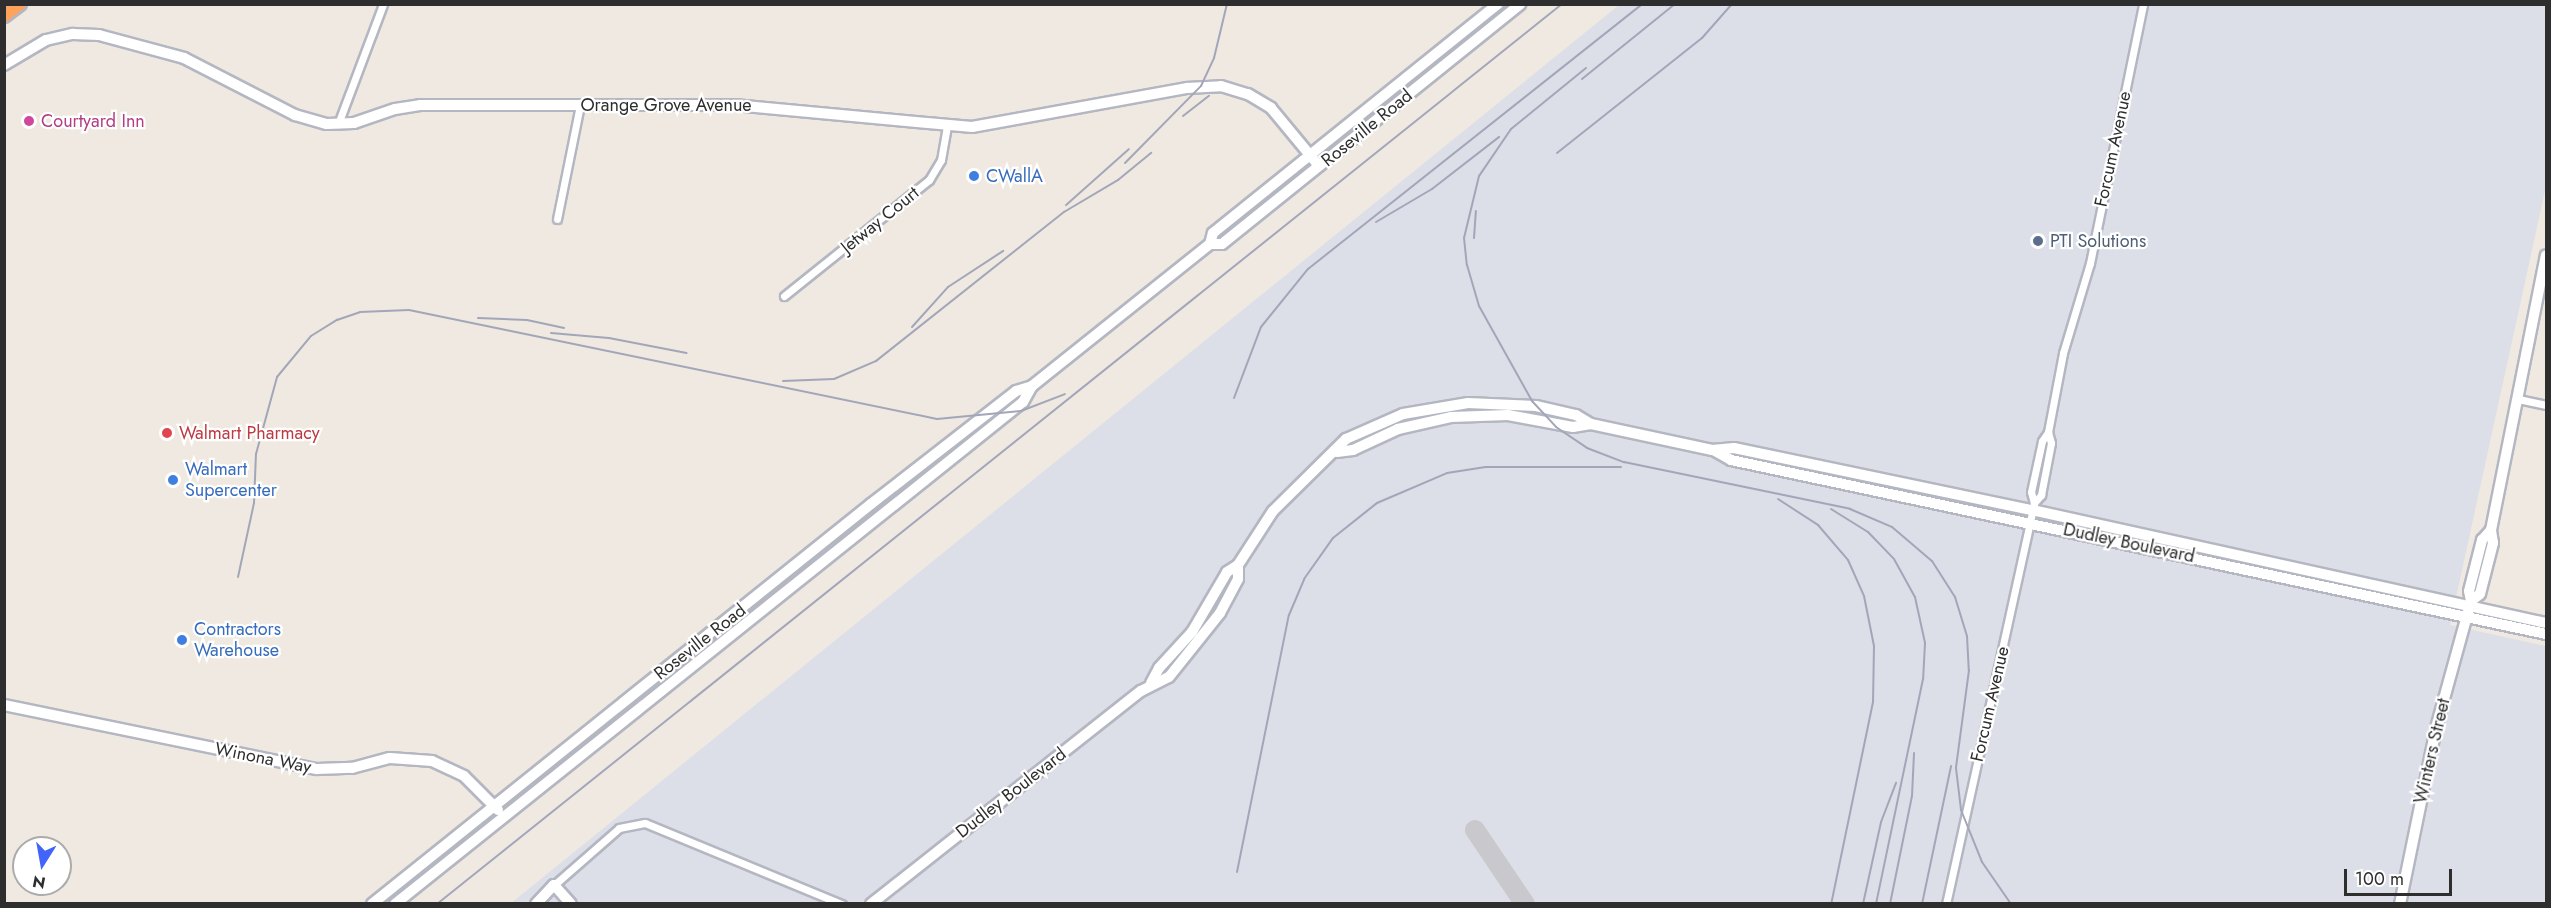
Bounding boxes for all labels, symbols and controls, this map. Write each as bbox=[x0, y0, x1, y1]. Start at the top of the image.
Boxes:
street label: Roseville Road bbox=[1317, 85, 1417, 171]
street label: Forcum Avenue bbox=[2090, 89, 2136, 209]
street label: Orange Grove Avenue bbox=[580, 94, 752, 116]
place label: Courtyard Inn bbox=[41, 110, 145, 132]
marker: Courtyard Inn bbox=[22, 114, 36, 128]
place label: CWallA bbox=[986, 165, 1043, 187]
marker: CWallA bbox=[967, 169, 981, 183]
street label: Jetway Court bbox=[837, 182, 923, 258]
place label: PTI Solutions bbox=[2050, 230, 2146, 252]
marker: PTI Solutions bbox=[2031, 234, 2045, 248]
place label: Walmart Pharmacy bbox=[179, 422, 320, 444]
marker: Walmart Pharmacy bbox=[160, 426, 174, 440]
place label: Walmart Supercenter bbox=[185, 459, 277, 502]
marker: Walmart Supercenter bbox=[166, 473, 180, 487]
street label: Dudley Boulevard bbox=[2061, 519, 2197, 567]
street label: Roseville Road bbox=[650, 599, 750, 685]
place label: Contractors Warehouse bbox=[194, 619, 281, 662]
marker: Contractors Warehouse bbox=[175, 633, 189, 647]
street label: Forcum Avenue bbox=[1966, 644, 2014, 764]
street label: Winters Street bbox=[2409, 696, 2455, 806]
street label: Winona Way bbox=[213, 738, 313, 778]
street label: Dudley Boulevard bbox=[952, 743, 1070, 843]
north arrow bbox=[12, 836, 72, 896]
scale bar bbox=[2347, 857, 2455, 895]
text: 100 m bbox=[2355, 866, 2404, 892]
text: N bbox=[30, 870, 47, 895]

